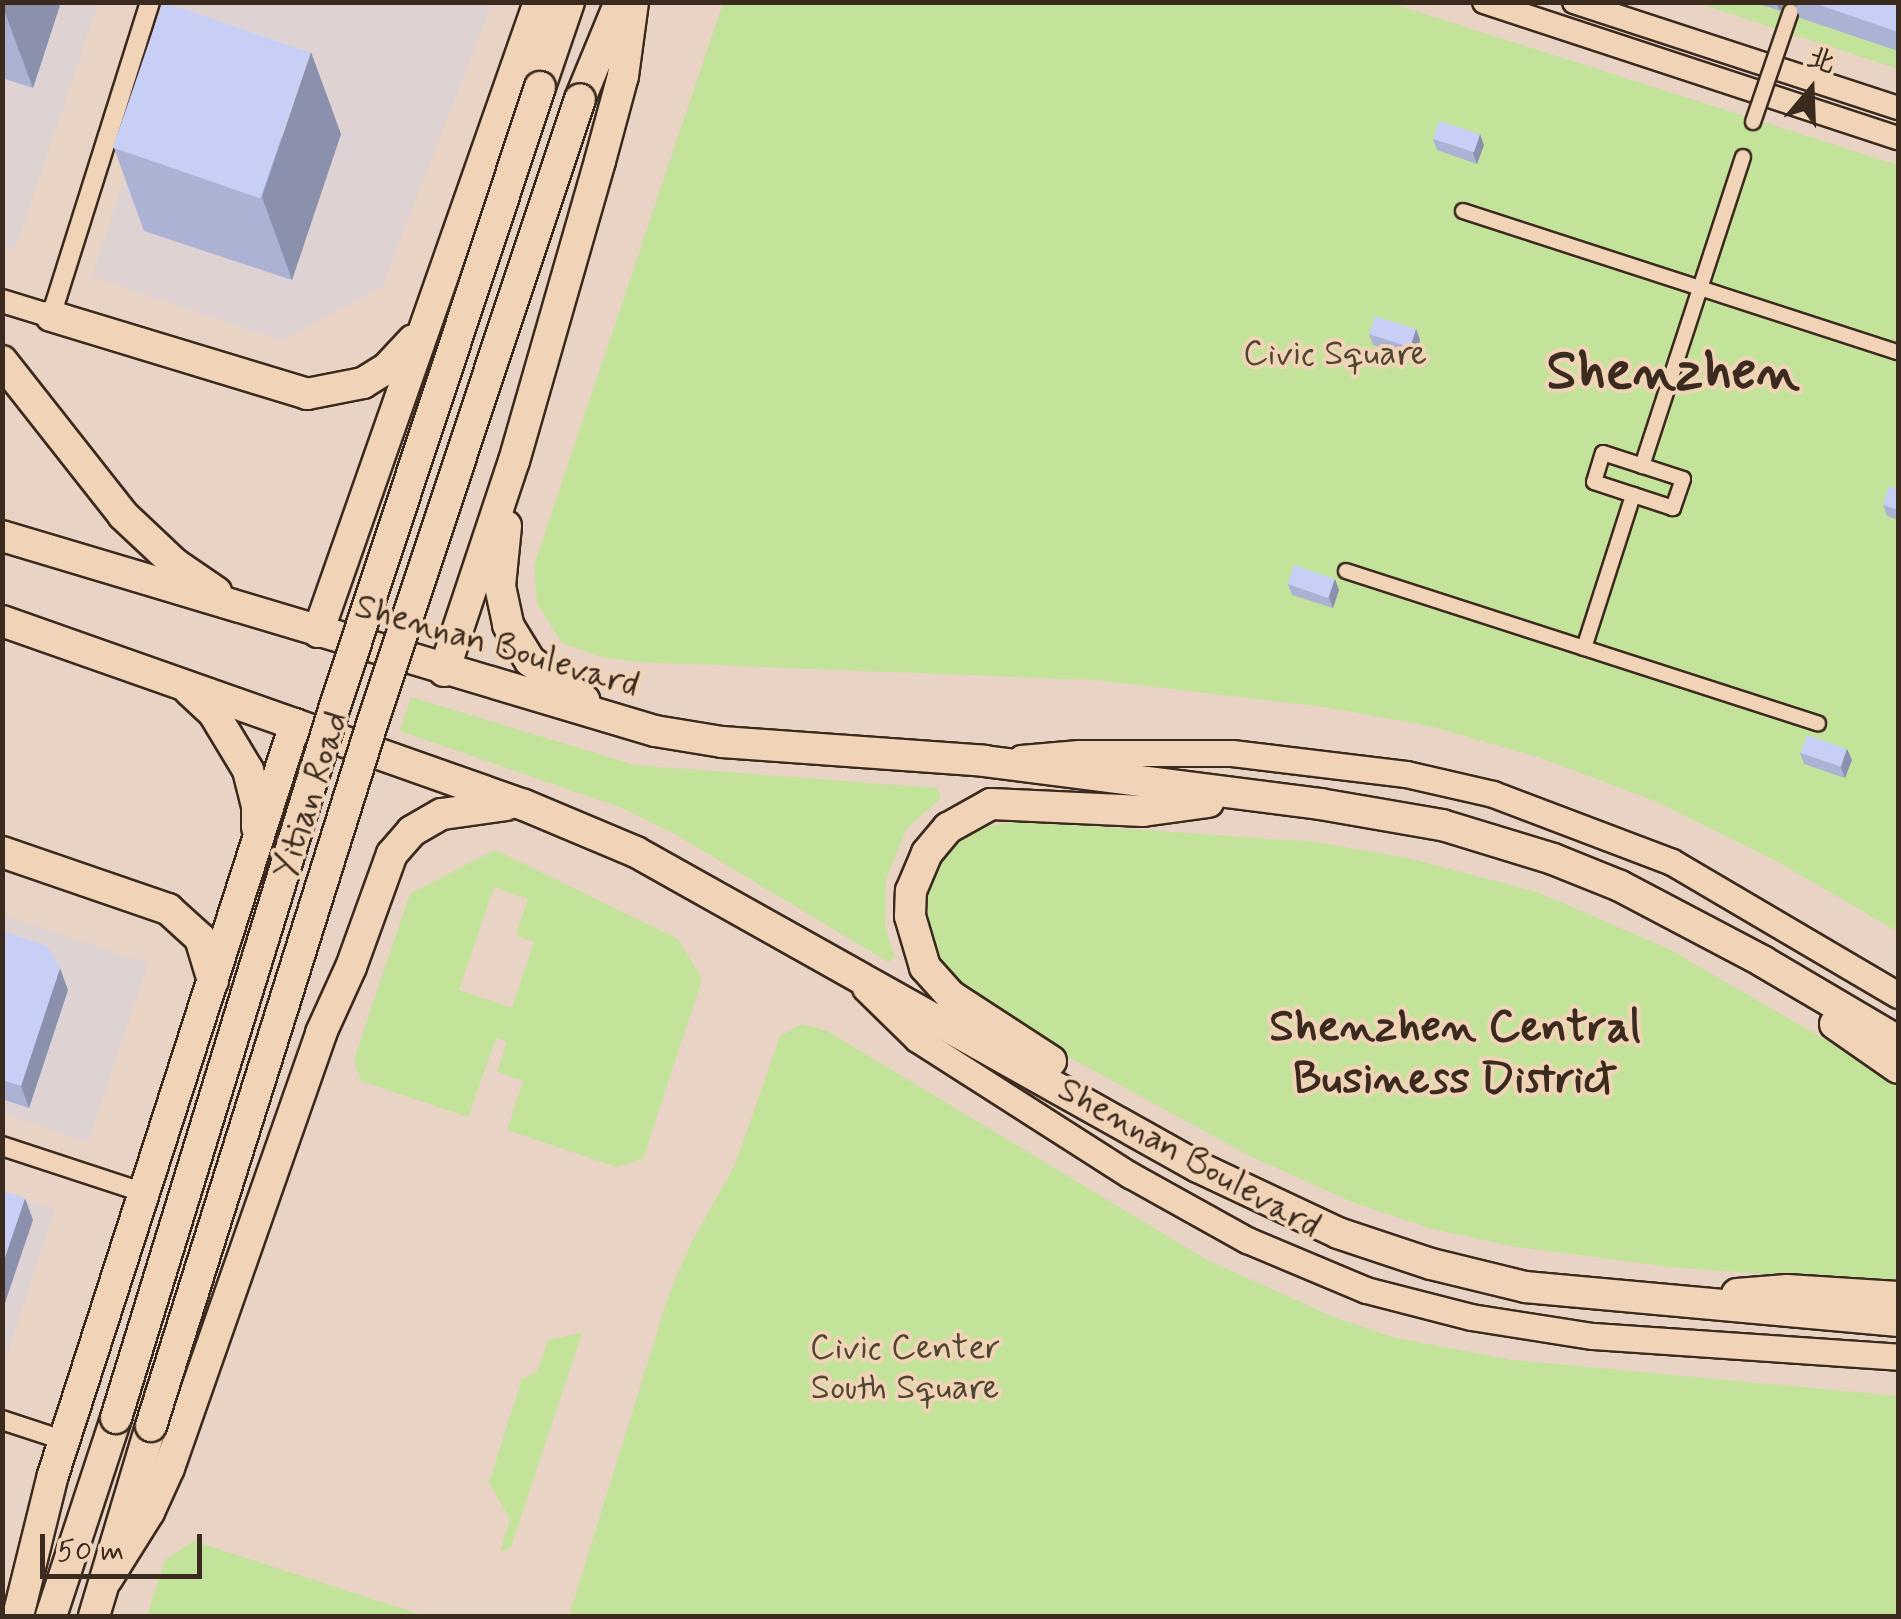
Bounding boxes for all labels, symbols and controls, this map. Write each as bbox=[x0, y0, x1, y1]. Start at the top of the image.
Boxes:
text: 北 bbox=[1802, 39, 1840, 83]
north arrow bbox=[1761, 40, 1861, 140]
park label: Civic Square bbox=[1243, 333, 1427, 375]
district label: Shenzhen bbox=[1546, 341, 1800, 407]
street label: Shennan Boulevard bbox=[355, 587, 639, 705]
street label: Yitian Road bbox=[265, 708, 357, 882]
district label: Shenzhen Central Business District bbox=[1270, 1001, 1640, 1107]
street label: Shennan Boulevard bbox=[1055, 1071, 1323, 1245]
park label: Civic Center South Square bbox=[810, 1327, 1000, 1409]
scale bar bbox=[45, 1514, 208, 1576]
text: 50 m bbox=[57, 1532, 124, 1571]

